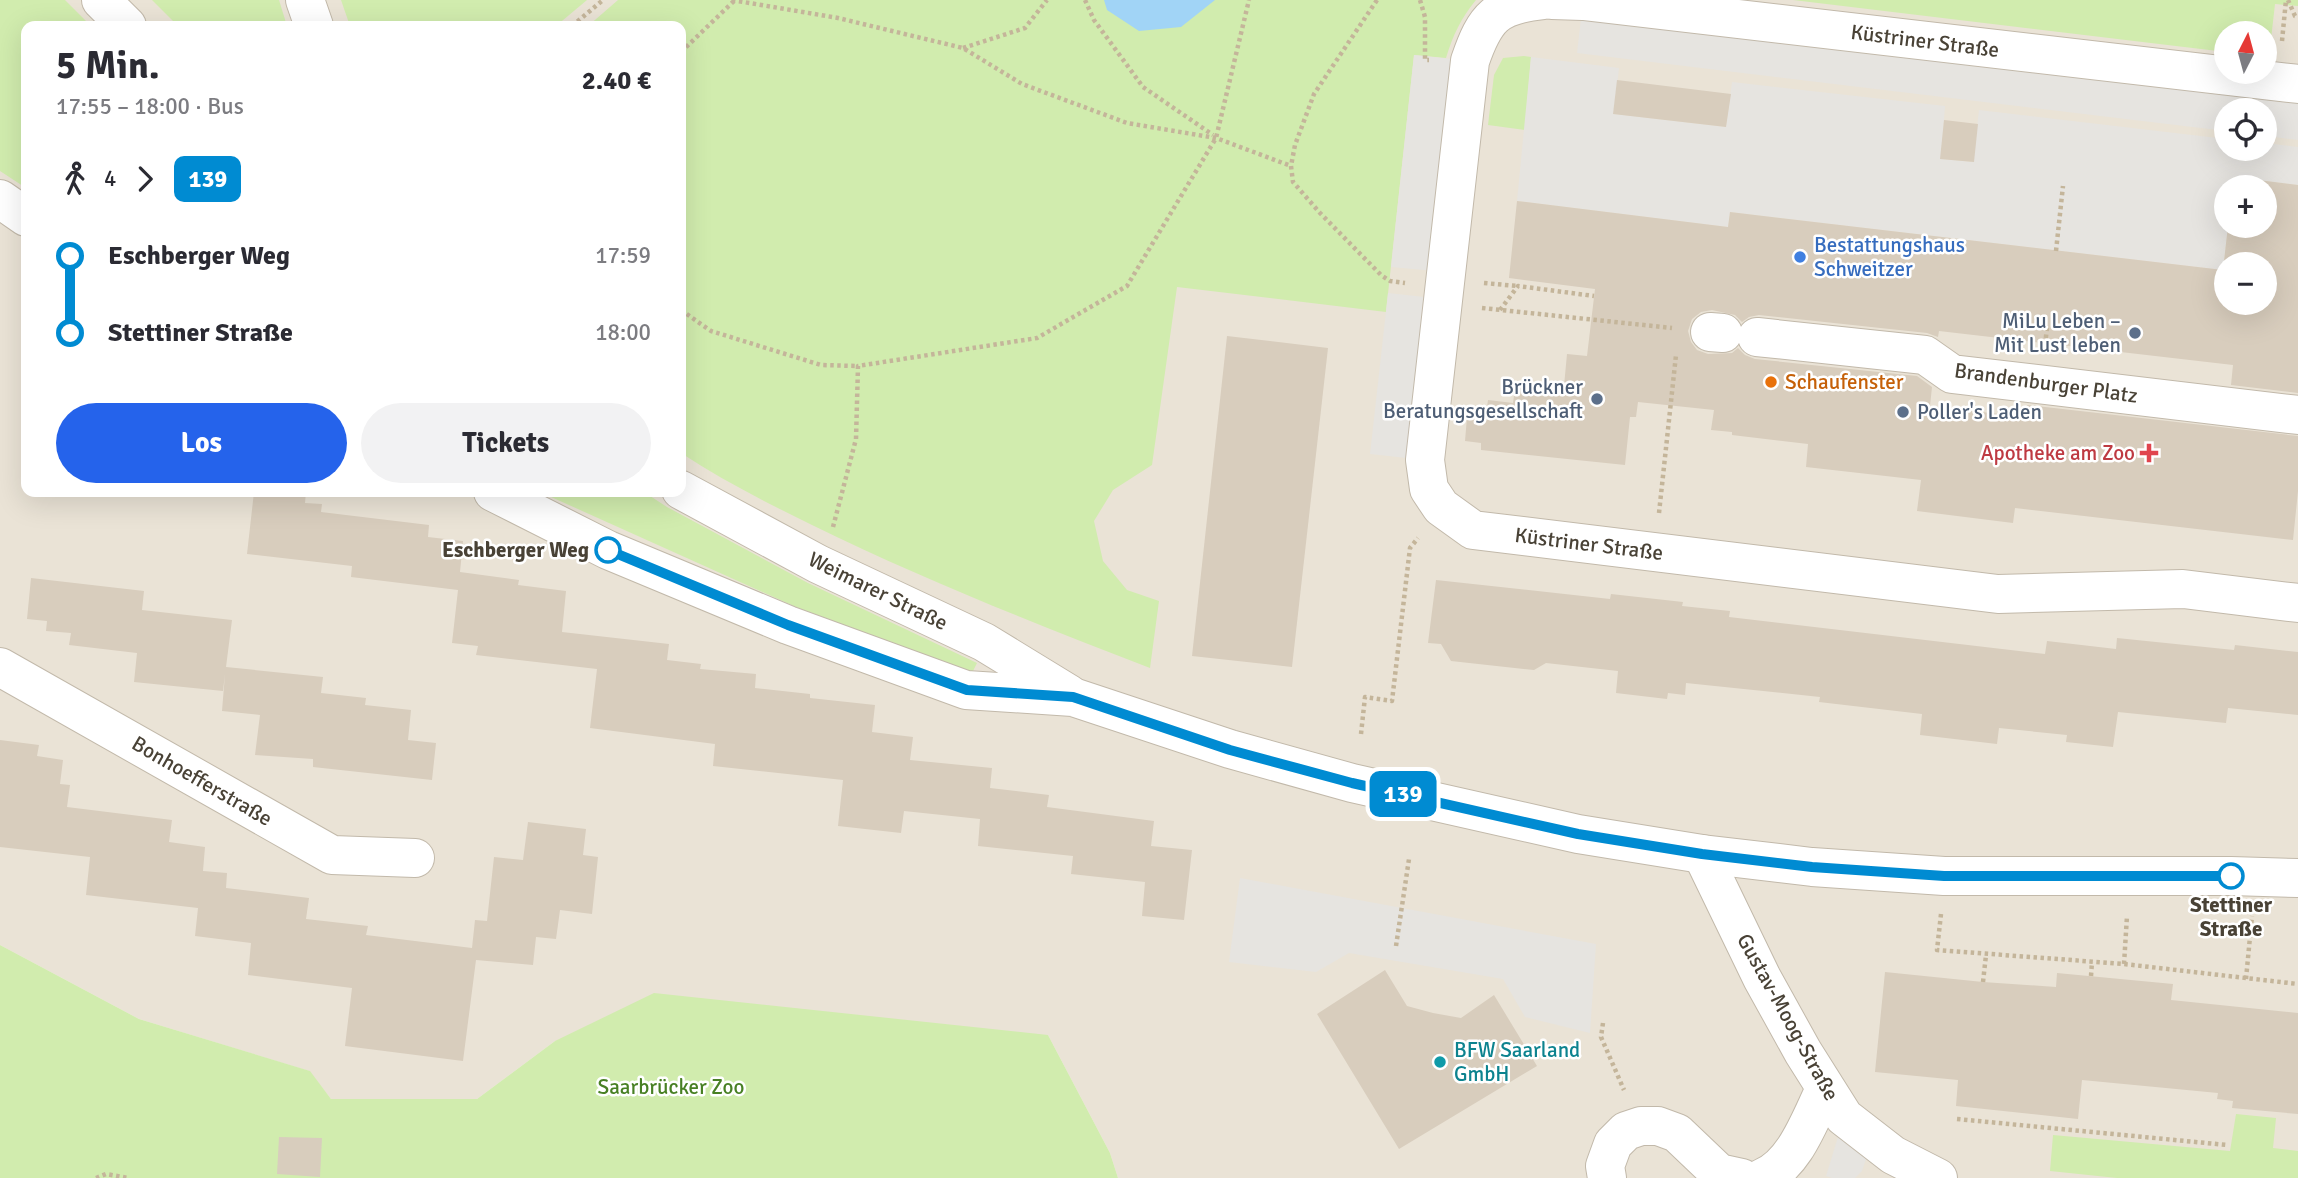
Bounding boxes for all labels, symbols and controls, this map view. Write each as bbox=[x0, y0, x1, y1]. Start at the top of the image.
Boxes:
street label: Küstriner Straße bbox=[1849, 19, 2001, 63]
north arrow bbox=[2214, 21, 2277, 84]
map controls bbox=[2214, 21, 2277, 315]
text: 5 Min. bbox=[56, 42, 160, 89]
text: 2.40 € bbox=[582, 65, 651, 97]
text: 17:55 – 18:00 · Bus bbox=[56, 92, 244, 121]
button: locate bbox=[2214, 98, 2277, 161]
icon: walk bbox=[56, 160, 94, 198]
icon: forward bbox=[126, 160, 164, 198]
text: 4 bbox=[104, 164, 116, 193]
text: 139 bbox=[188, 164, 227, 194]
button: + bbox=[2214, 175, 2277, 238]
place label: Bestattungshaus Schweitzer bbox=[1814, 232, 1965, 282]
text: Eschberger Weg bbox=[108, 240, 290, 272]
text: 17:59 bbox=[595, 241, 651, 270]
marker: Bestattungshaus Schweitzer bbox=[1792, 249, 1808, 265]
button: − bbox=[2214, 252, 2277, 315]
place label: MiLu Leben – Mit Lust leben bbox=[1994, 308, 2121, 358]
text: Stettiner Straße bbox=[108, 317, 293, 349]
text: 18:00 bbox=[595, 318, 651, 347]
marker: MiLu Leben – Mit Lust leben bbox=[2127, 325, 2143, 341]
street label: Brandenburger Platz bbox=[1953, 357, 2139, 409]
place label: Schaufenster bbox=[1785, 369, 1904, 395]
place label: Brückner Beratungsgesellschaft bbox=[1383, 374, 1583, 424]
marker: Schaufenster bbox=[1763, 374, 1779, 390]
marker: Brückner Beratungsgesellschaft bbox=[1589, 391, 1605, 407]
place label: Poller's Laden bbox=[1917, 399, 2042, 425]
button: Los bbox=[56, 403, 347, 483]
button: Tickets bbox=[361, 403, 651, 483]
marker: Poller's Laden bbox=[1895, 404, 1911, 420]
place label: Apotheke am Zoo bbox=[1981, 440, 2135, 466]
marker: Apotheke am Zoo bbox=[2141, 445, 2157, 461]
street label: Küstriner Straße bbox=[1513, 522, 1665, 566]
place label: Eschberger Weg bbox=[442, 537, 589, 563]
marker: Eschberger Weg bbox=[595, 537, 621, 563]
street label: Weimarer Straße bbox=[804, 546, 952, 636]
street label: Bonhoefferstraße bbox=[127, 730, 277, 832]
line badge: 139 bbox=[1363, 771, 1443, 817]
text: 139 bbox=[1384, 779, 1422, 809]
marker: Stettiner Straße bbox=[2218, 863, 2244, 889]
place label: Stettiner Straße bbox=[2190, 892, 2273, 942]
street label: Gustav-Moog-Straße bbox=[1731, 929, 1845, 1105]
place label: BFW Saarland GmbH bbox=[1454, 1037, 1580, 1087]
marker: BFW Saarland GmbH bbox=[1432, 1054, 1448, 1070]
park label: Saarbrücker Zoo bbox=[598, 1074, 744, 1100]

